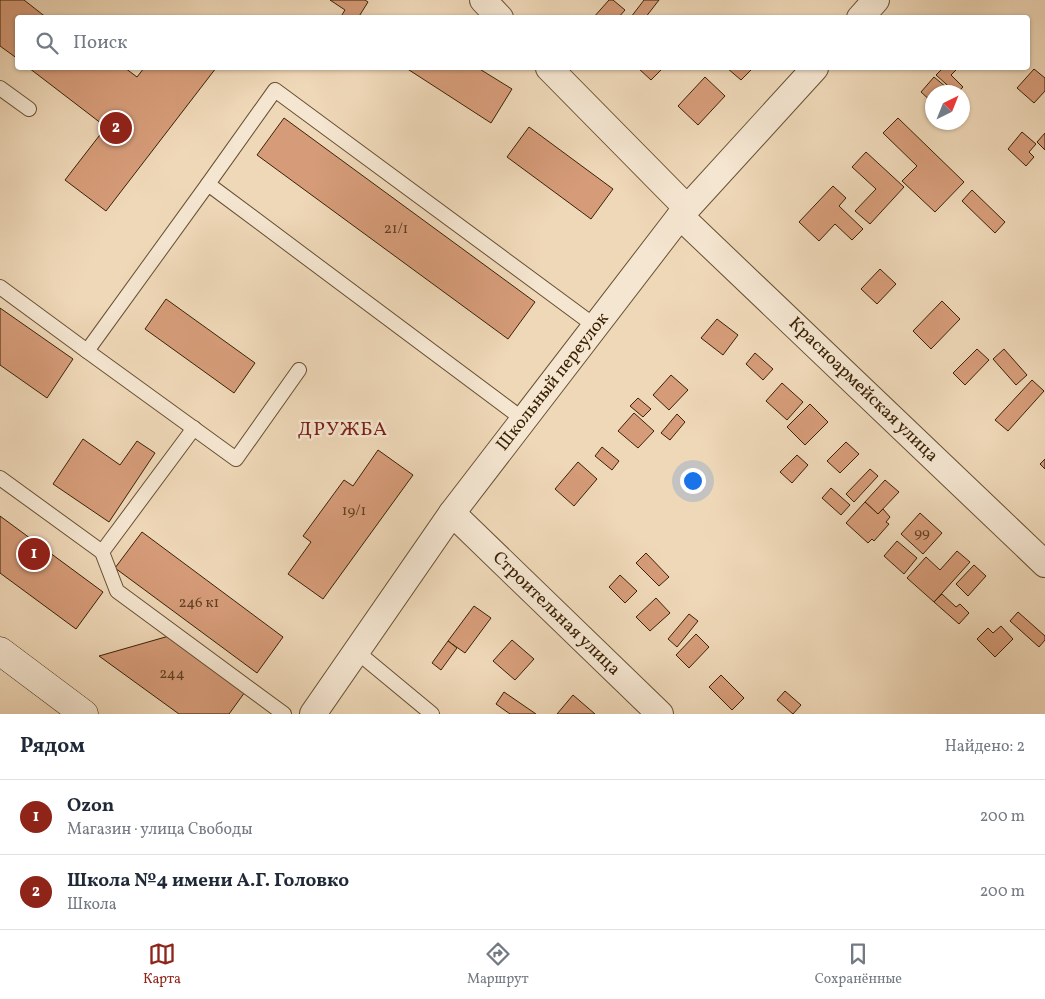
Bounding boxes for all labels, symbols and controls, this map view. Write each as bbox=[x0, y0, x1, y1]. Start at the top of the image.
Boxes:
search box bbox=[15, 15, 1030, 70]
icon: search bbox=[33, 29, 61, 57]
text: Поиск bbox=[73, 30, 127, 56]
north arrow bbox=[925, 85, 970, 130]
pin: 2 bbox=[100, 109, 132, 147]
house number: 21/1 bbox=[384, 219, 408, 240]
street label: Школьный переулок bbox=[491, 307, 615, 457]
street label: Красноармейская улица bbox=[783, 312, 943, 468]
district label: ДРУЖБА bbox=[298, 416, 388, 444]
your location bbox=[680, 468, 706, 494]
house number: 19/1 bbox=[342, 501, 366, 522]
house number: 99 bbox=[914, 523, 930, 544]
pin: 1 bbox=[18, 535, 50, 573]
street label: Строительная улица bbox=[486, 546, 626, 682]
house number: 246 к1 bbox=[179, 593, 219, 614]
house number: 244 bbox=[159, 664, 185, 685]
text: Рядом bbox=[20, 732, 85, 761]
text: Найдено: 2 bbox=[945, 736, 1025, 758]
text: Ozon bbox=[67, 793, 114, 819]
text: 1 bbox=[33, 806, 39, 828]
text: 200 m bbox=[980, 806, 1025, 828]
text: Магазин · улица Свободы bbox=[67, 819, 252, 841]
text: Школа №4 имени А.Г. Головко bbox=[67, 868, 349, 894]
text: 2 bbox=[32, 881, 40, 903]
text: 200 m bbox=[980, 881, 1025, 903]
text: Школа bbox=[67, 894, 117, 916]
tab: Карта bbox=[143, 940, 181, 989]
tab: Маршрут bbox=[467, 940, 529, 989]
tab: Сохранённые bbox=[815, 940, 902, 989]

